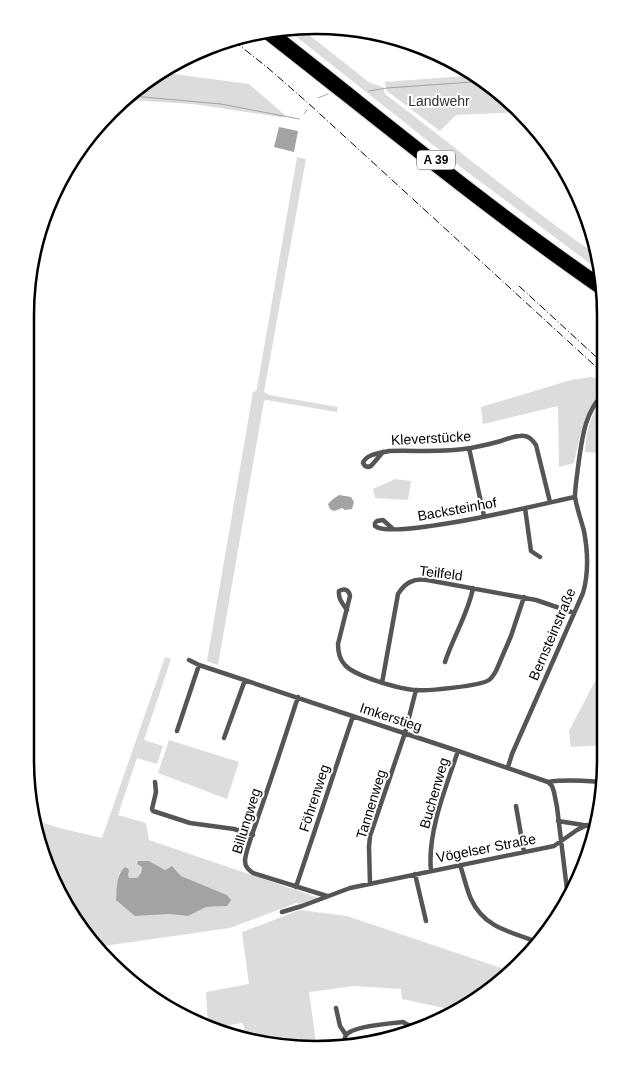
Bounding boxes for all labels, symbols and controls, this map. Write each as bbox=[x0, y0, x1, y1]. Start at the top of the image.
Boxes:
park label: Landwehr bbox=[408, 93, 470, 109]
road number: A 39 bbox=[417, 150, 455, 170]
street label: Kleverstücke bbox=[391, 428, 472, 448]
street label: Backsteinhof bbox=[416, 494, 498, 524]
street label: Teilfeld bbox=[418, 562, 464, 584]
street label: Bernsteinstraße bbox=[525, 585, 579, 683]
street label: Imkerstieg bbox=[358, 699, 424, 735]
street label: Buchenweg bbox=[416, 756, 452, 830]
street label: Föhrenweg bbox=[296, 762, 332, 834]
street label: Tannenweg bbox=[353, 767, 389, 841]
street label: Billungweg bbox=[228, 786, 264, 856]
street label: Vögelser Straße bbox=[435, 830, 537, 866]

